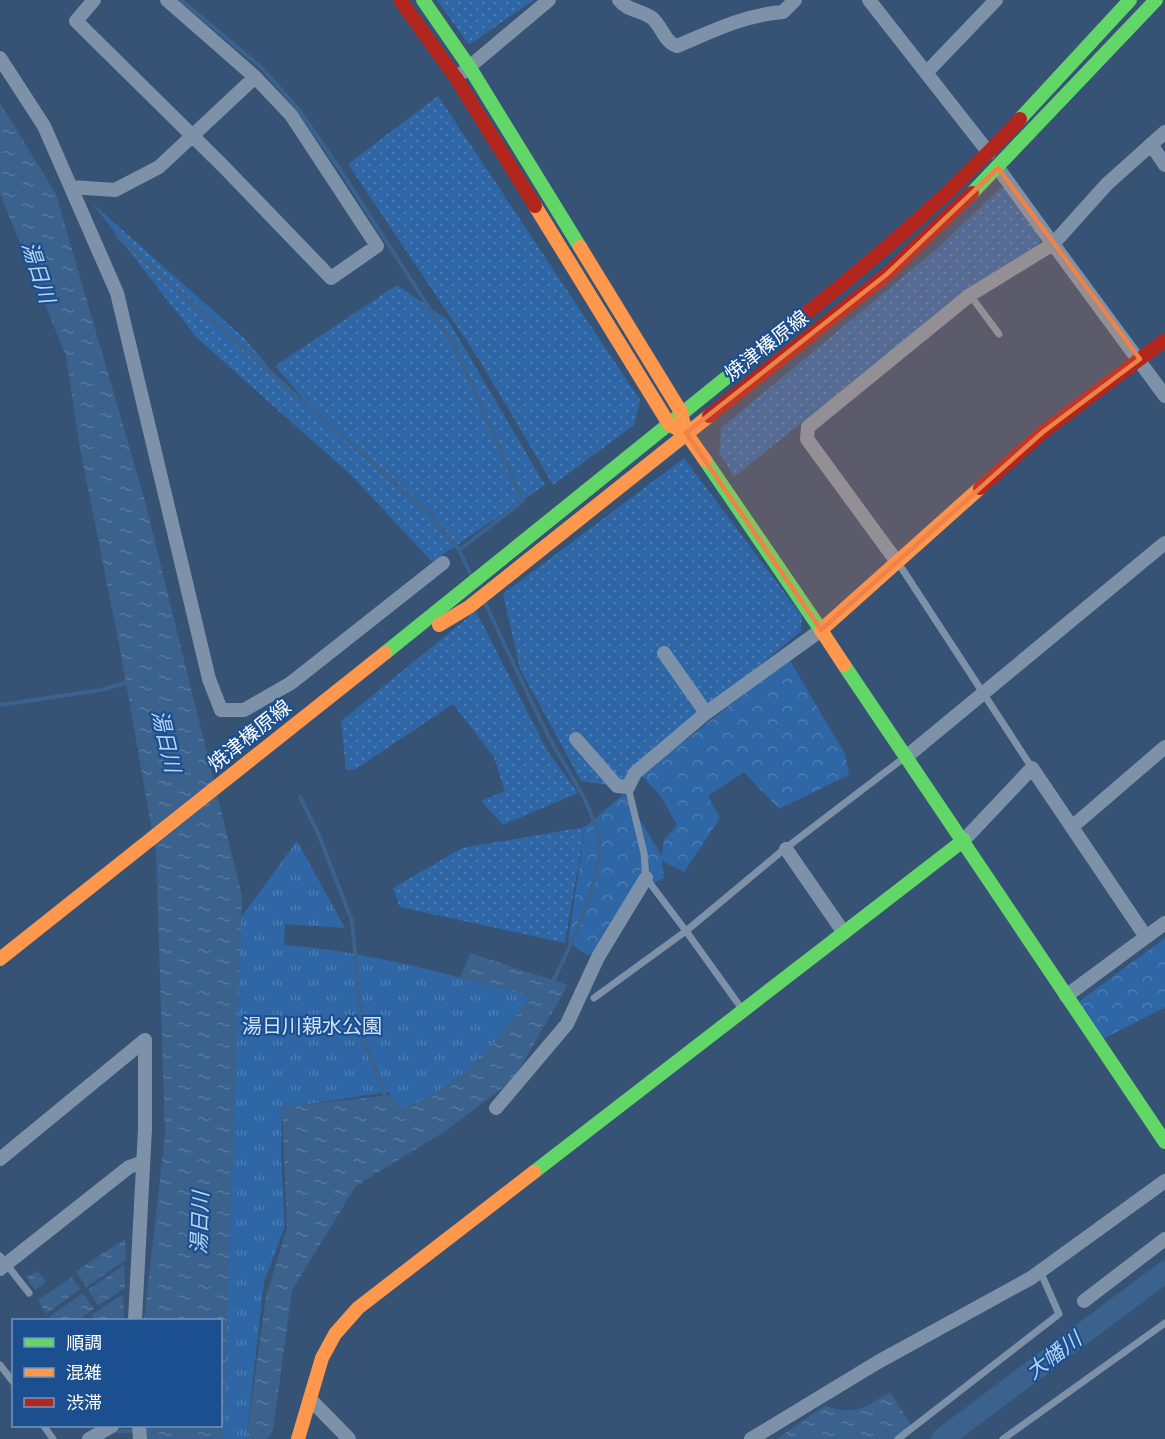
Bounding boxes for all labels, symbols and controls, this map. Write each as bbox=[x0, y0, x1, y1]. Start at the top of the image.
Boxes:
water label: 湯日川 bbox=[18, 238, 61, 308]
street label: 焼津榛原線 bbox=[720, 305, 812, 385]
street label: 焼津榛原線 bbox=[203, 695, 295, 775]
water label: 湯日川 bbox=[148, 708, 186, 776]
park label: 湯日川親水公園 bbox=[242, 1014, 382, 1037]
water label: 湯日川 bbox=[186, 1189, 212, 1255]
legend bbox=[12, 1319, 222, 1427]
water label: 大幡川 bbox=[1021, 1325, 1087, 1384]
text: 順調 bbox=[66, 1332, 102, 1353]
text: 混雑 bbox=[66, 1362, 102, 1383]
text: 渋滞 bbox=[66, 1392, 102, 1413]

